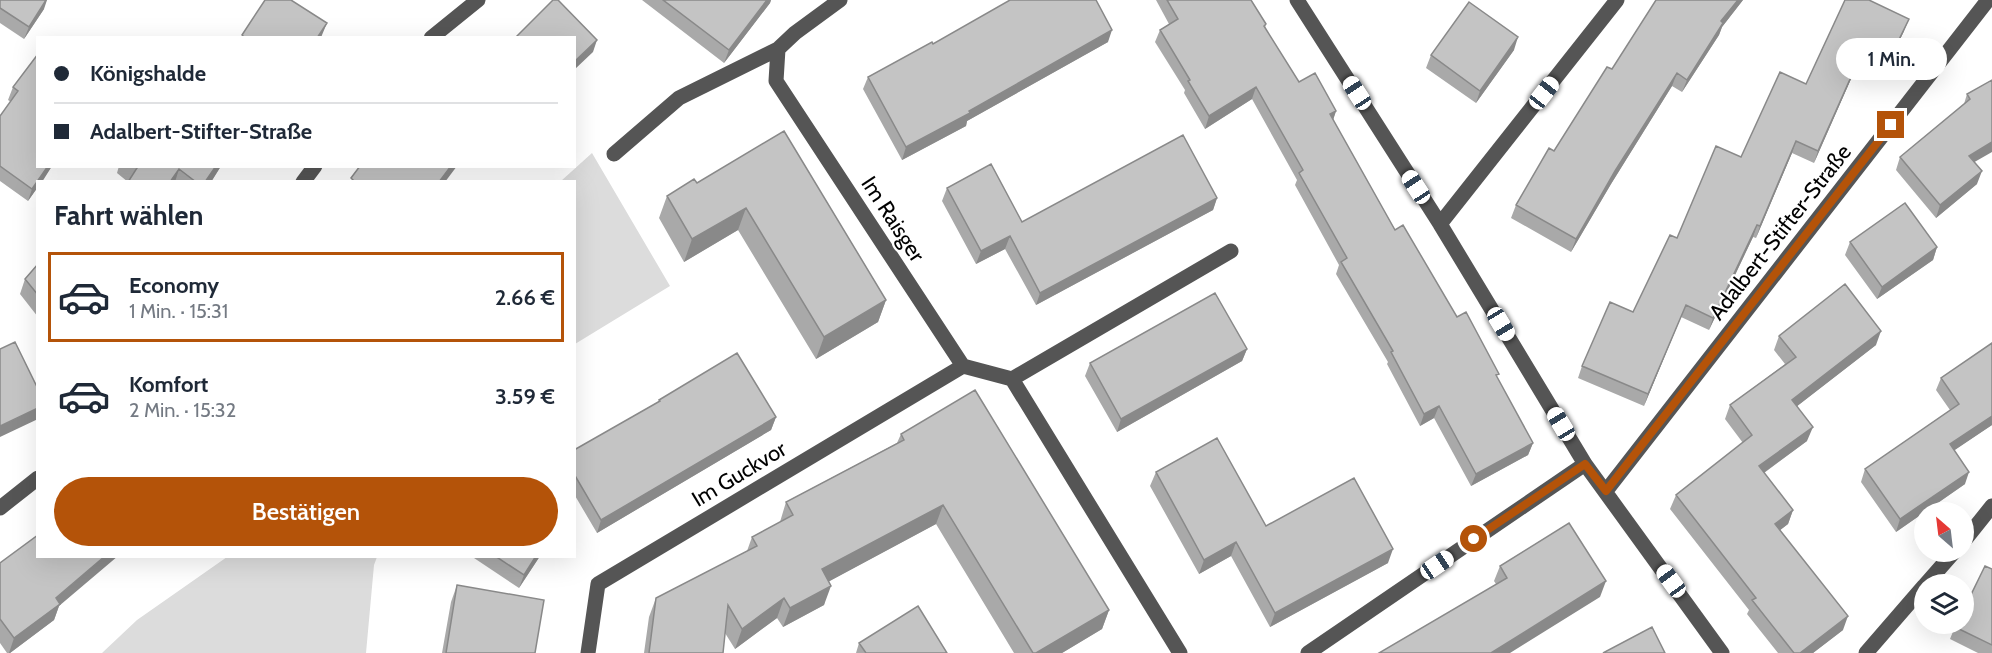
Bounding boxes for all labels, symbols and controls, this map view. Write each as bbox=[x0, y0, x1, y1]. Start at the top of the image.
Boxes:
callout: 1 Min. bbox=[1836, 38, 1946, 80]
text: 1 Min. bbox=[1868, 47, 1915, 71]
text: Königshalde bbox=[90, 60, 206, 87]
car bbox=[1340, 73, 1374, 113]
car bbox=[1526, 73, 1562, 113]
route end bbox=[1877, 111, 1904, 138]
text: Adalbert-Stifter-Straße bbox=[90, 118, 312, 145]
street label: Adalbert-Stifter-Straße bbox=[1703, 139, 1857, 325]
car bbox=[1399, 167, 1433, 207]
street label: Im Raisger bbox=[855, 171, 931, 267]
text: Fahrt wählen bbox=[54, 199, 203, 232]
icon: car bbox=[57, 270, 111, 324]
text: Economy bbox=[129, 272, 219, 299]
text: 2.66 € bbox=[495, 284, 555, 311]
text: 1 Min. · 15:31 bbox=[129, 299, 228, 323]
car bbox=[1484, 304, 1518, 344]
icon: car bbox=[57, 369, 111, 423]
text: Komfort bbox=[129, 371, 208, 398]
text: 3.59 € bbox=[495, 383, 555, 410]
text: 2 Min. · 15:32 bbox=[129, 398, 236, 422]
car bbox=[1544, 404, 1578, 444]
street label: Im Guckvor bbox=[687, 435, 791, 513]
button: Bestätigen bbox=[54, 477, 558, 546]
north arrow bbox=[1914, 502, 1974, 562]
map controls bbox=[1914, 502, 1974, 634]
route start bbox=[1460, 525, 1487, 552]
car bbox=[1417, 547, 1457, 583]
car bbox=[1653, 561, 1689, 601]
button: layers bbox=[1914, 574, 1974, 634]

